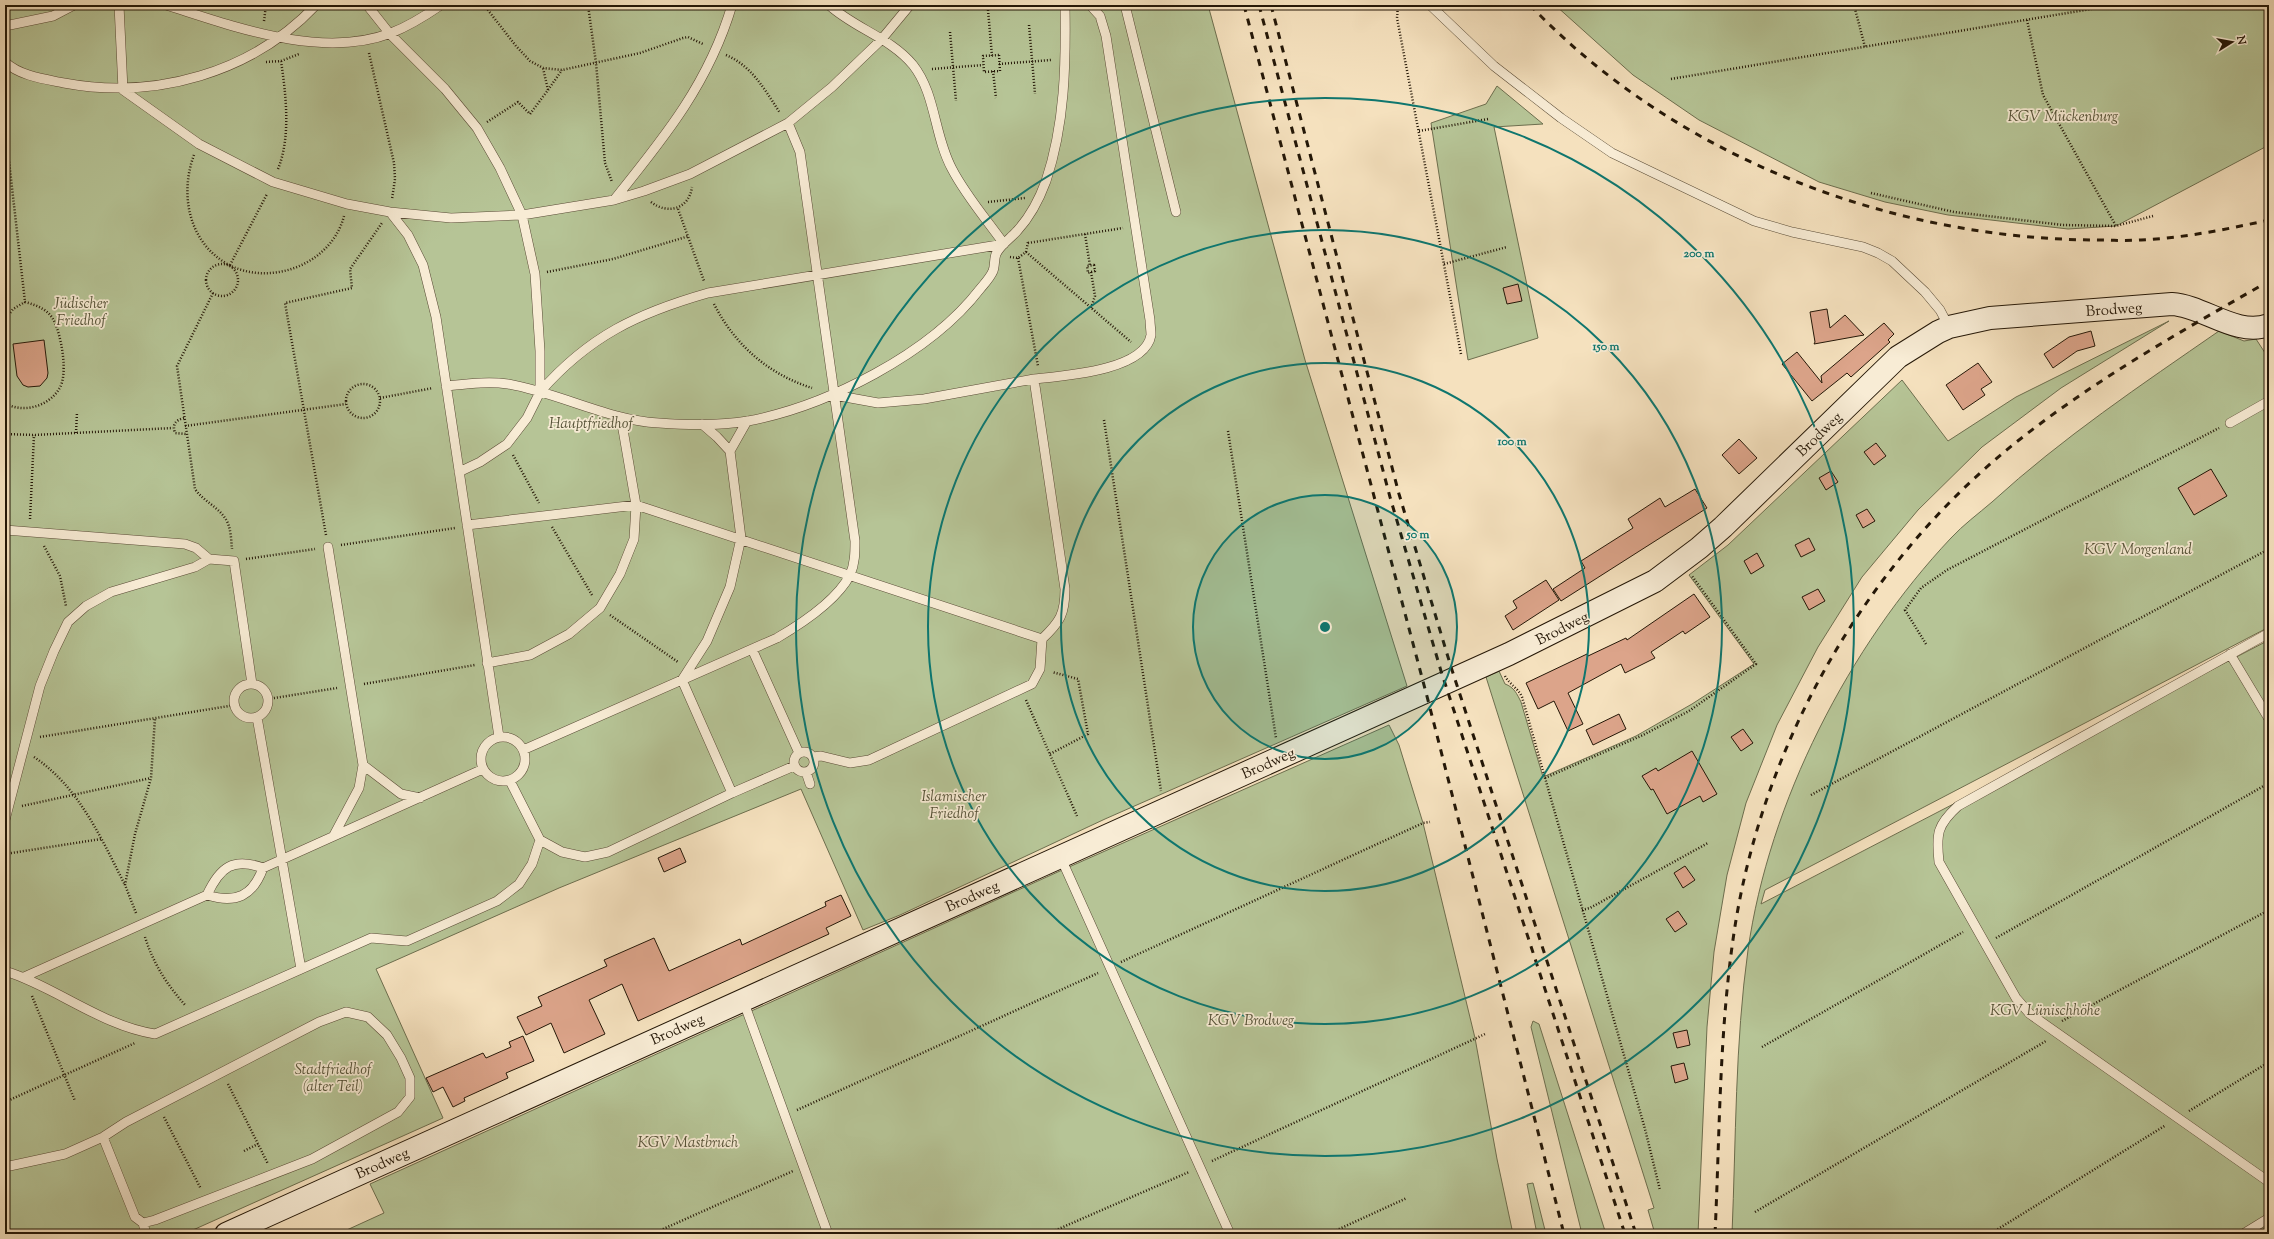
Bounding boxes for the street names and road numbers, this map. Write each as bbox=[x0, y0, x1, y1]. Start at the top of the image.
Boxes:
street label: Brodweg bbox=[2085, 298, 2143, 323]
street label: Brodweg bbox=[1792, 408, 1848, 462]
street label: Brodweg bbox=[1533, 607, 1593, 652]
street label: Brodweg bbox=[1238, 743, 1299, 785]
street label: Brodweg bbox=[942, 876, 1003, 918]
street label: Brodweg bbox=[647, 1009, 708, 1051]
street label: Brodweg bbox=[352, 1143, 413, 1185]

